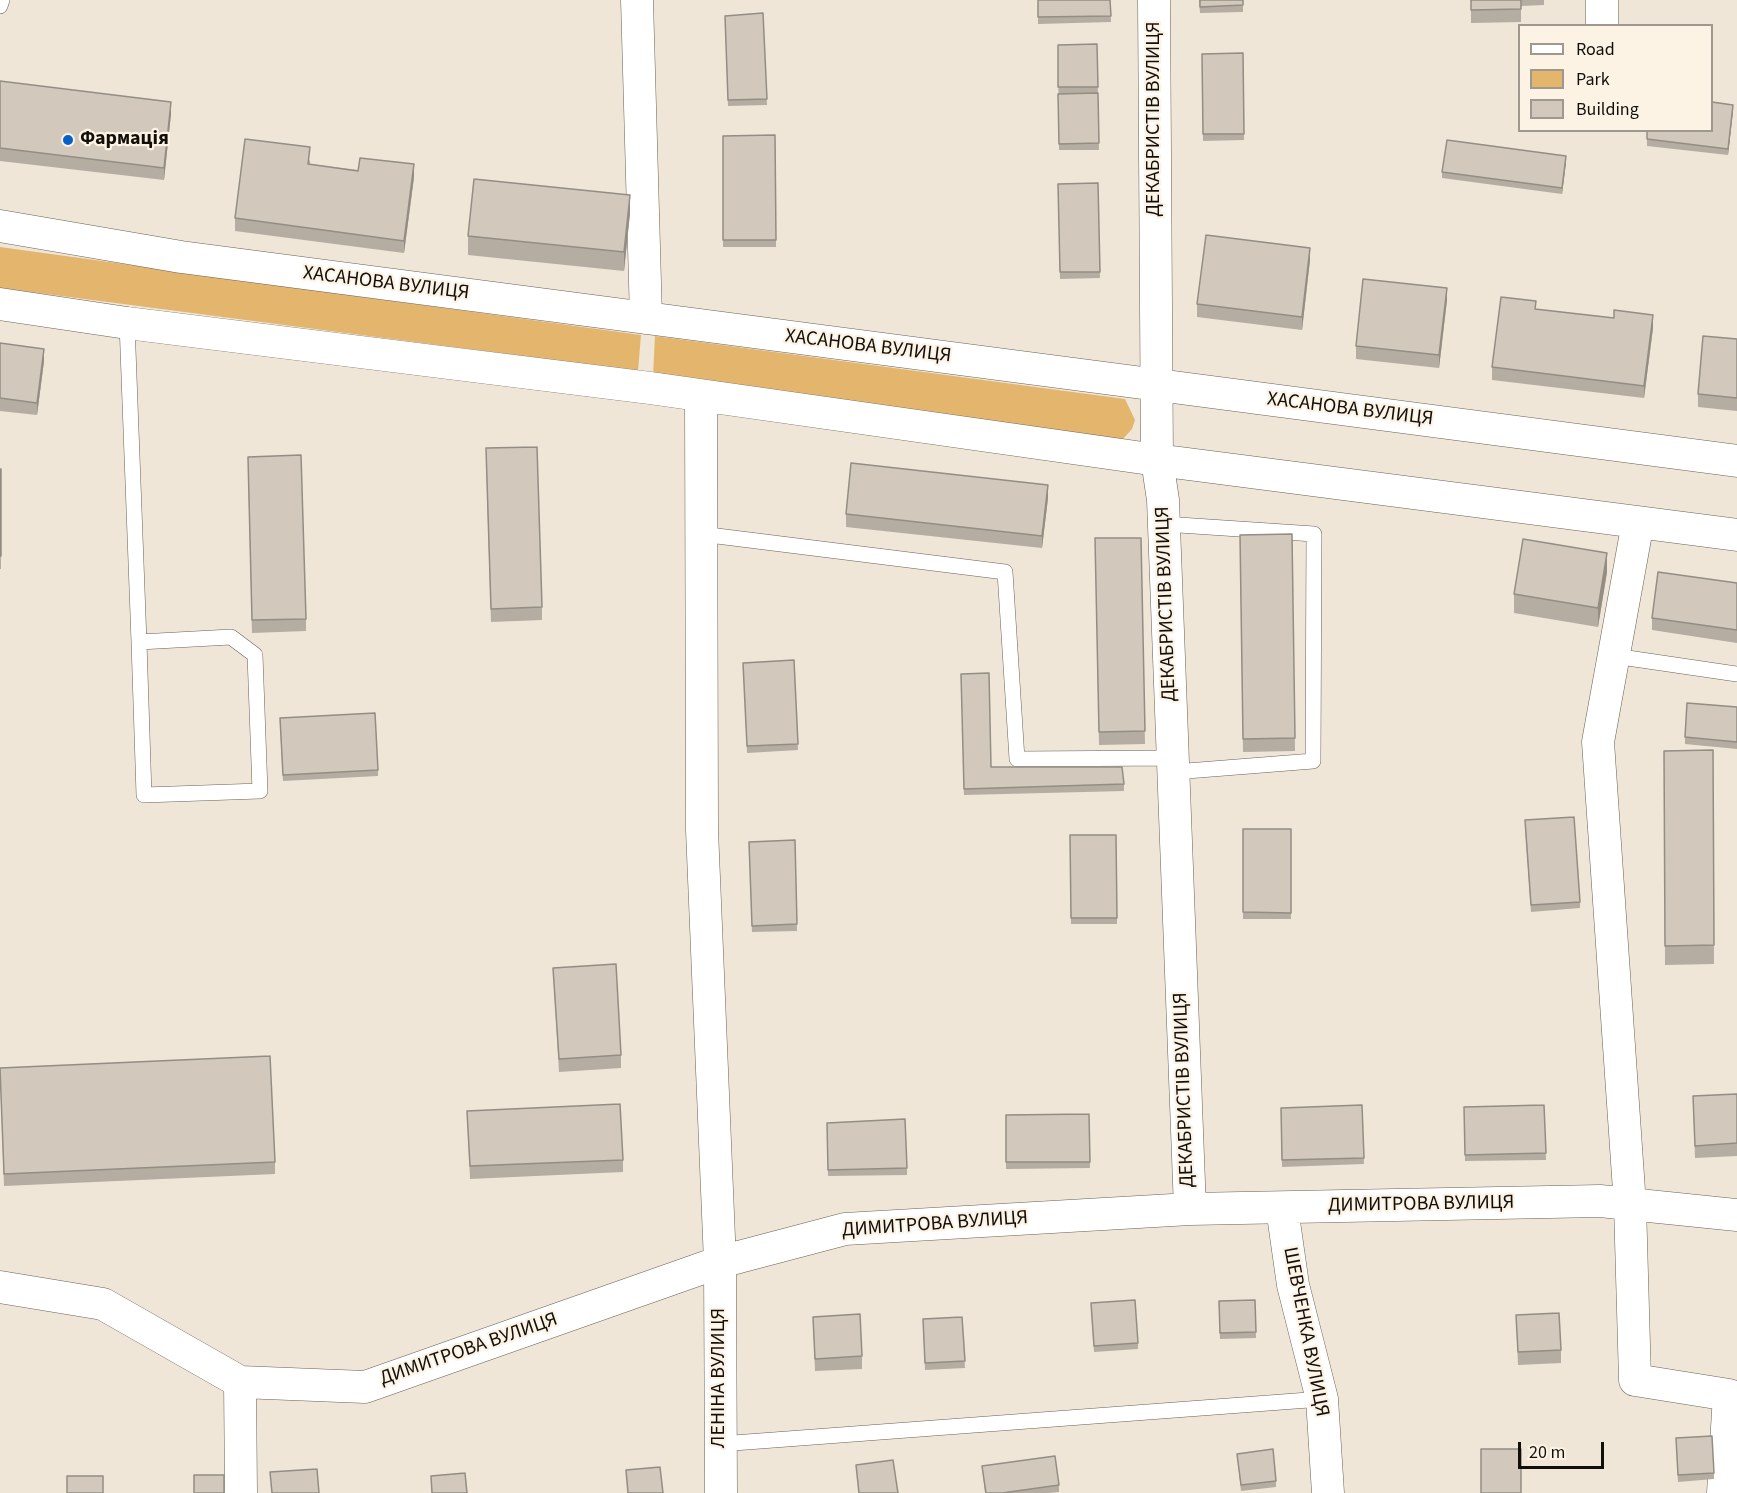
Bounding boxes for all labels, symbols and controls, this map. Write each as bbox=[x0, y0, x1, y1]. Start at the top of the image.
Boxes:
street label: ДЕКАБРИСТІВ ВУЛИЦЯ bbox=[1143, 21, 1167, 217]
legend bbox=[1518, 24, 1713, 132]
text: Road bbox=[1576, 37, 1615, 62]
text: Park bbox=[1576, 67, 1610, 92]
text: Building bbox=[1576, 97, 1639, 122]
place label: Фармація bbox=[80, 128, 169, 152]
marker: Фармація bbox=[61, 133, 75, 147]
street label: ХАСАНОВА ВУЛИЦЯ bbox=[302, 262, 470, 306]
street label: ХАСАНОВА ВУЛИЦЯ bbox=[784, 325, 952, 369]
street label: ХАСАНОВА ВУЛИЦЯ bbox=[1266, 388, 1434, 432]
street label: ДЕКАБРИСТІВ ВУЛИЦЯ bbox=[1152, 506, 1182, 702]
street label: ДЕКАБРИСТІВ ВУЛИЦЯ bbox=[1170, 992, 1200, 1188]
street label: ДИМИТРОВА ВУЛИЦЯ bbox=[1328, 1191, 1514, 1219]
street label: ДИМИТРОВА ВУЛИЦЯ bbox=[841, 1207, 1029, 1243]
street label: ШЕВЧЕНКА ВУЛИЦЯ bbox=[1277, 1245, 1333, 1419]
street label: ДИМИТРОВА ВУЛИЦЯ bbox=[377, 1308, 561, 1392]
street label: ЛЕНІНА ВУЛИЦЯ bbox=[708, 1308, 732, 1448]
scale bar bbox=[1521, 1430, 1606, 1468]
text: 20 m bbox=[1529, 1440, 1565, 1465]

